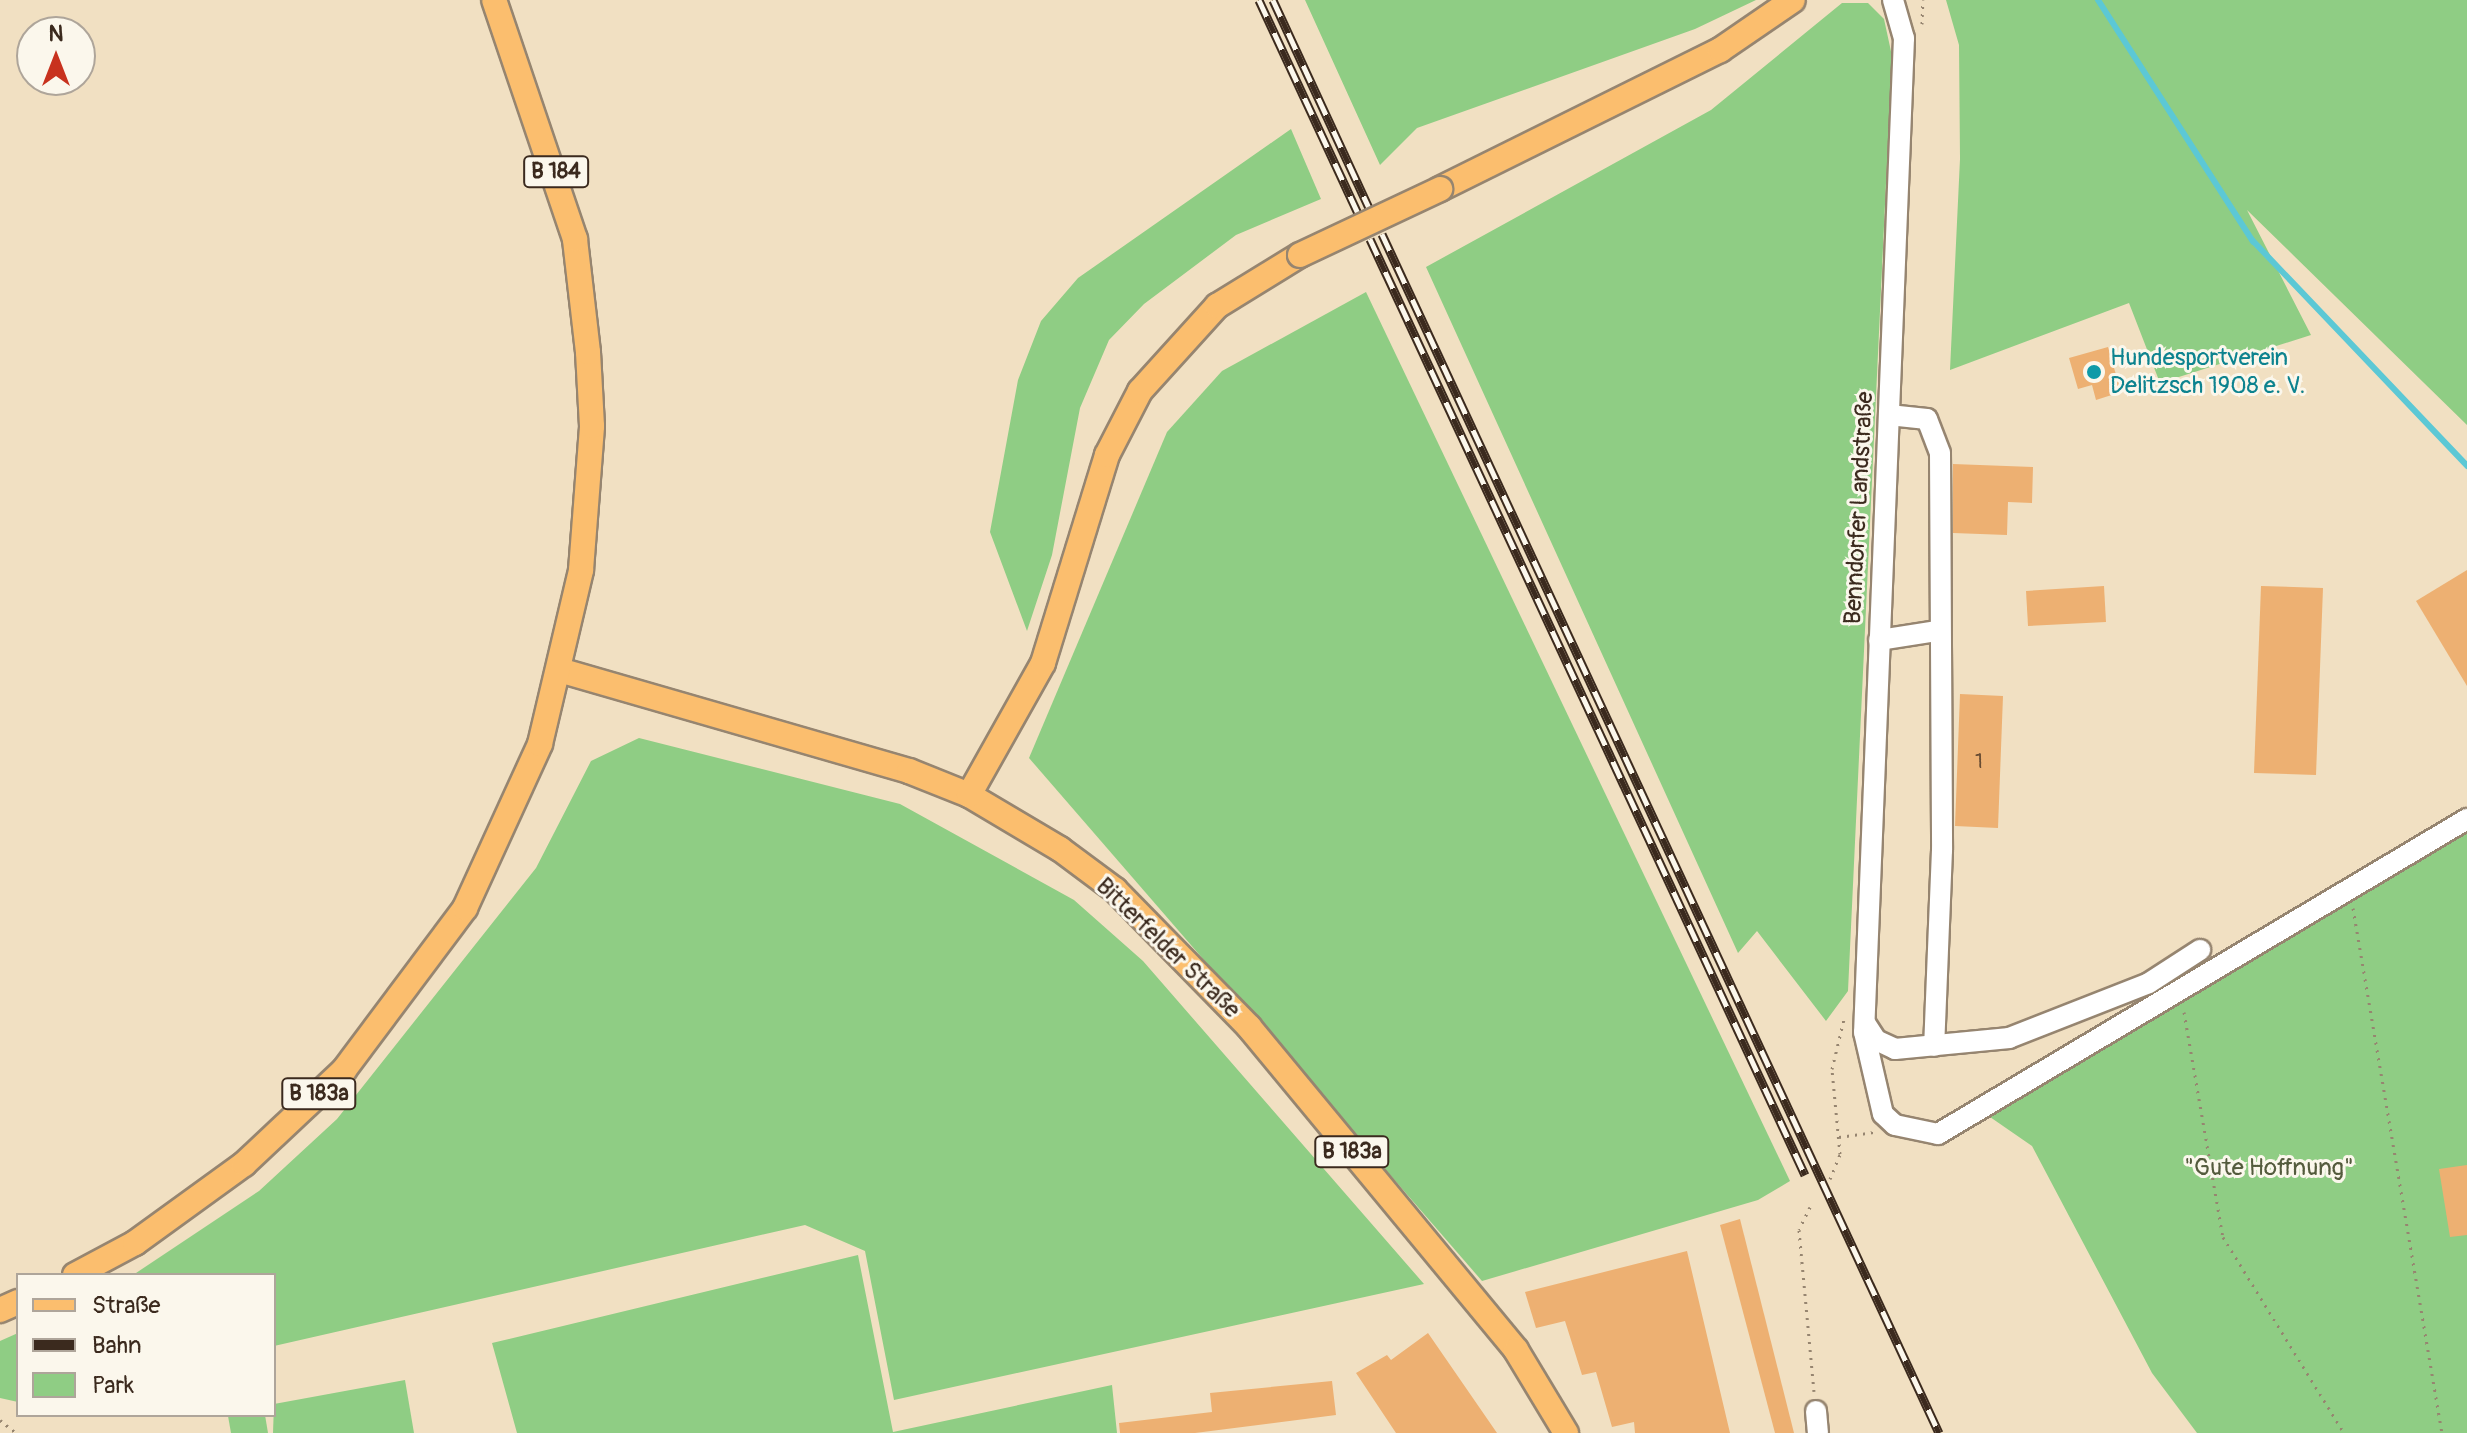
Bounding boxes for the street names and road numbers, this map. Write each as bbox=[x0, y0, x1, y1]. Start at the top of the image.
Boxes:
road number: B 184 bbox=[522, 154, 590, 190]
street label: Benndorfer Landstraße bbox=[1839, 391, 1879, 625]
street label: Bitterfelder Straße bbox=[1090, 872, 1246, 1024]
road number: B 183a bbox=[281, 1076, 357, 1112]
road number: B 183a bbox=[1314, 1134, 1390, 1170]

